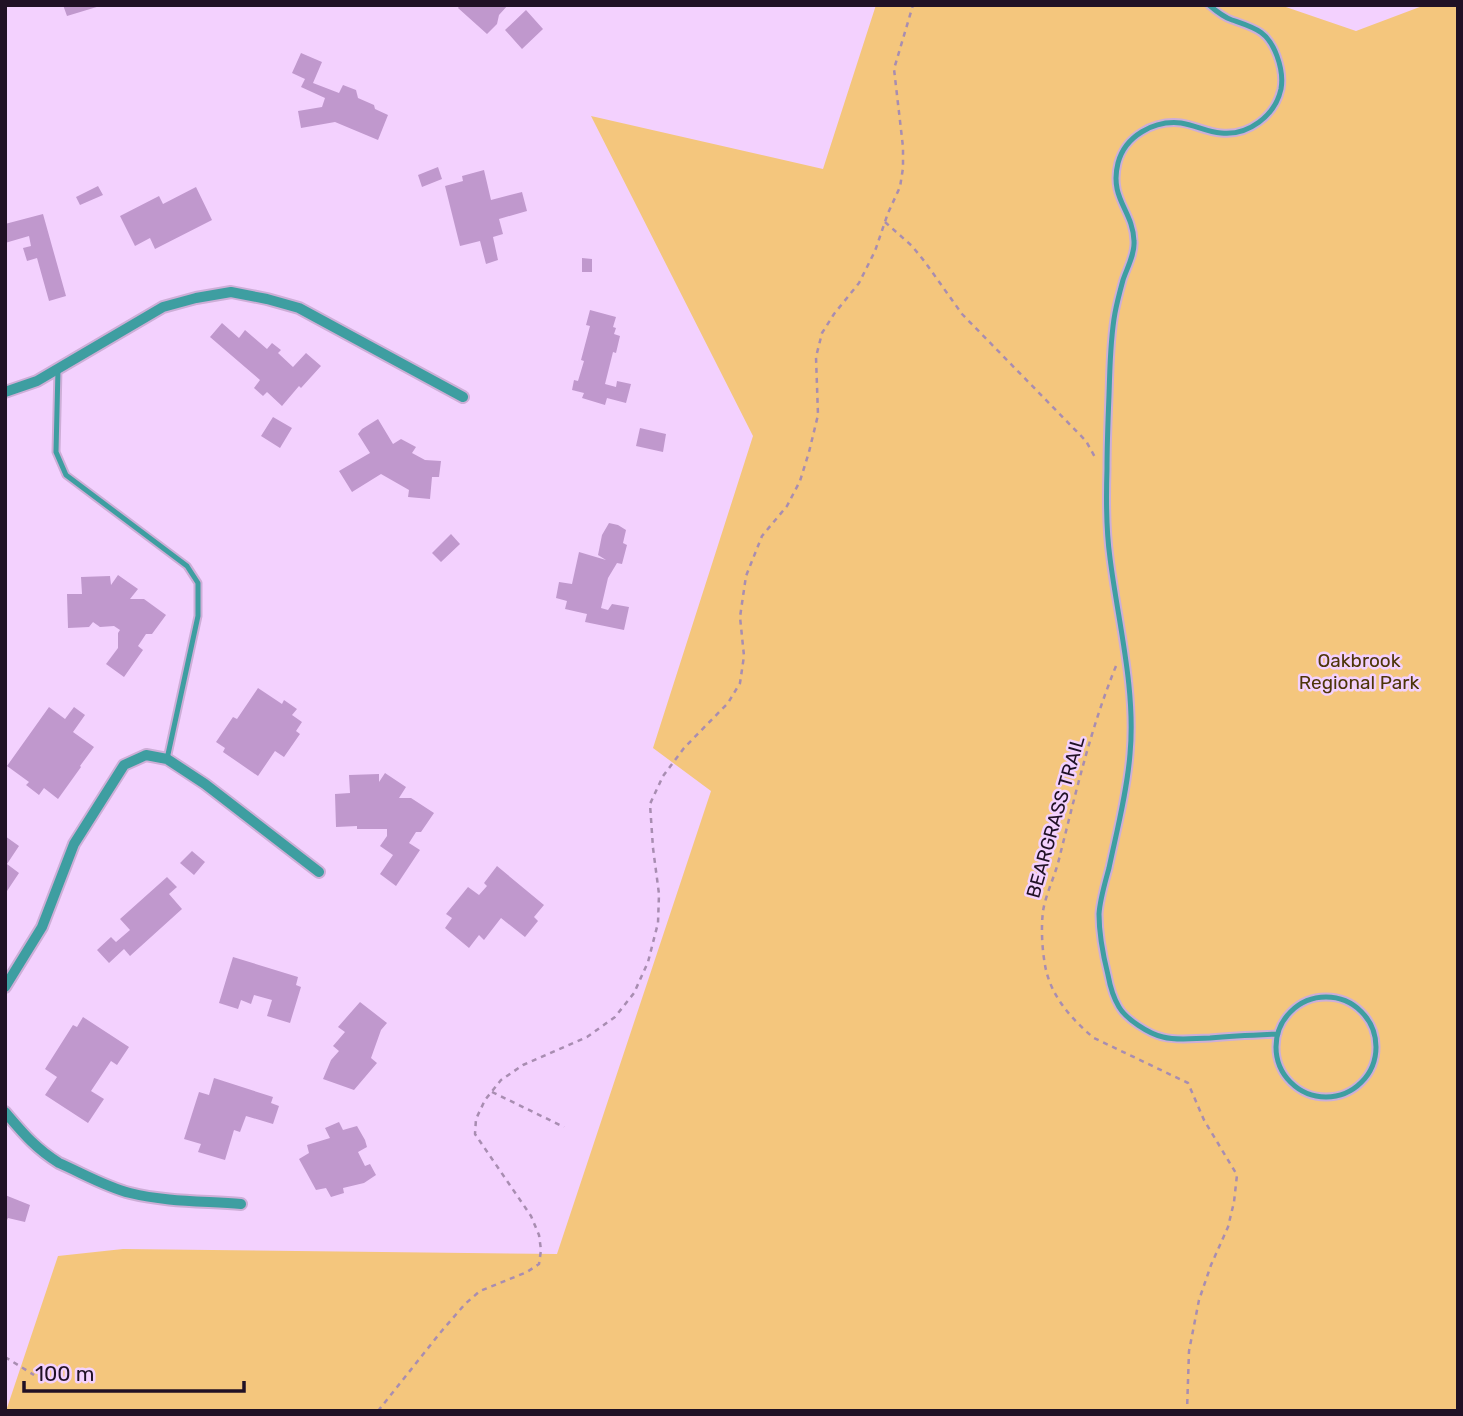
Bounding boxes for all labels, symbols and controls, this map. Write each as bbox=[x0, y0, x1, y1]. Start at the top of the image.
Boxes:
park label: Oakbrook Regional Park bbox=[1299, 649, 1419, 694]
street label: BEARGRASS TRAIL bbox=[1021, 733, 1090, 901]
scale bar bbox=[24, 1350, 245, 1394]
text: 100 m bbox=[35, 1361, 94, 1386]

